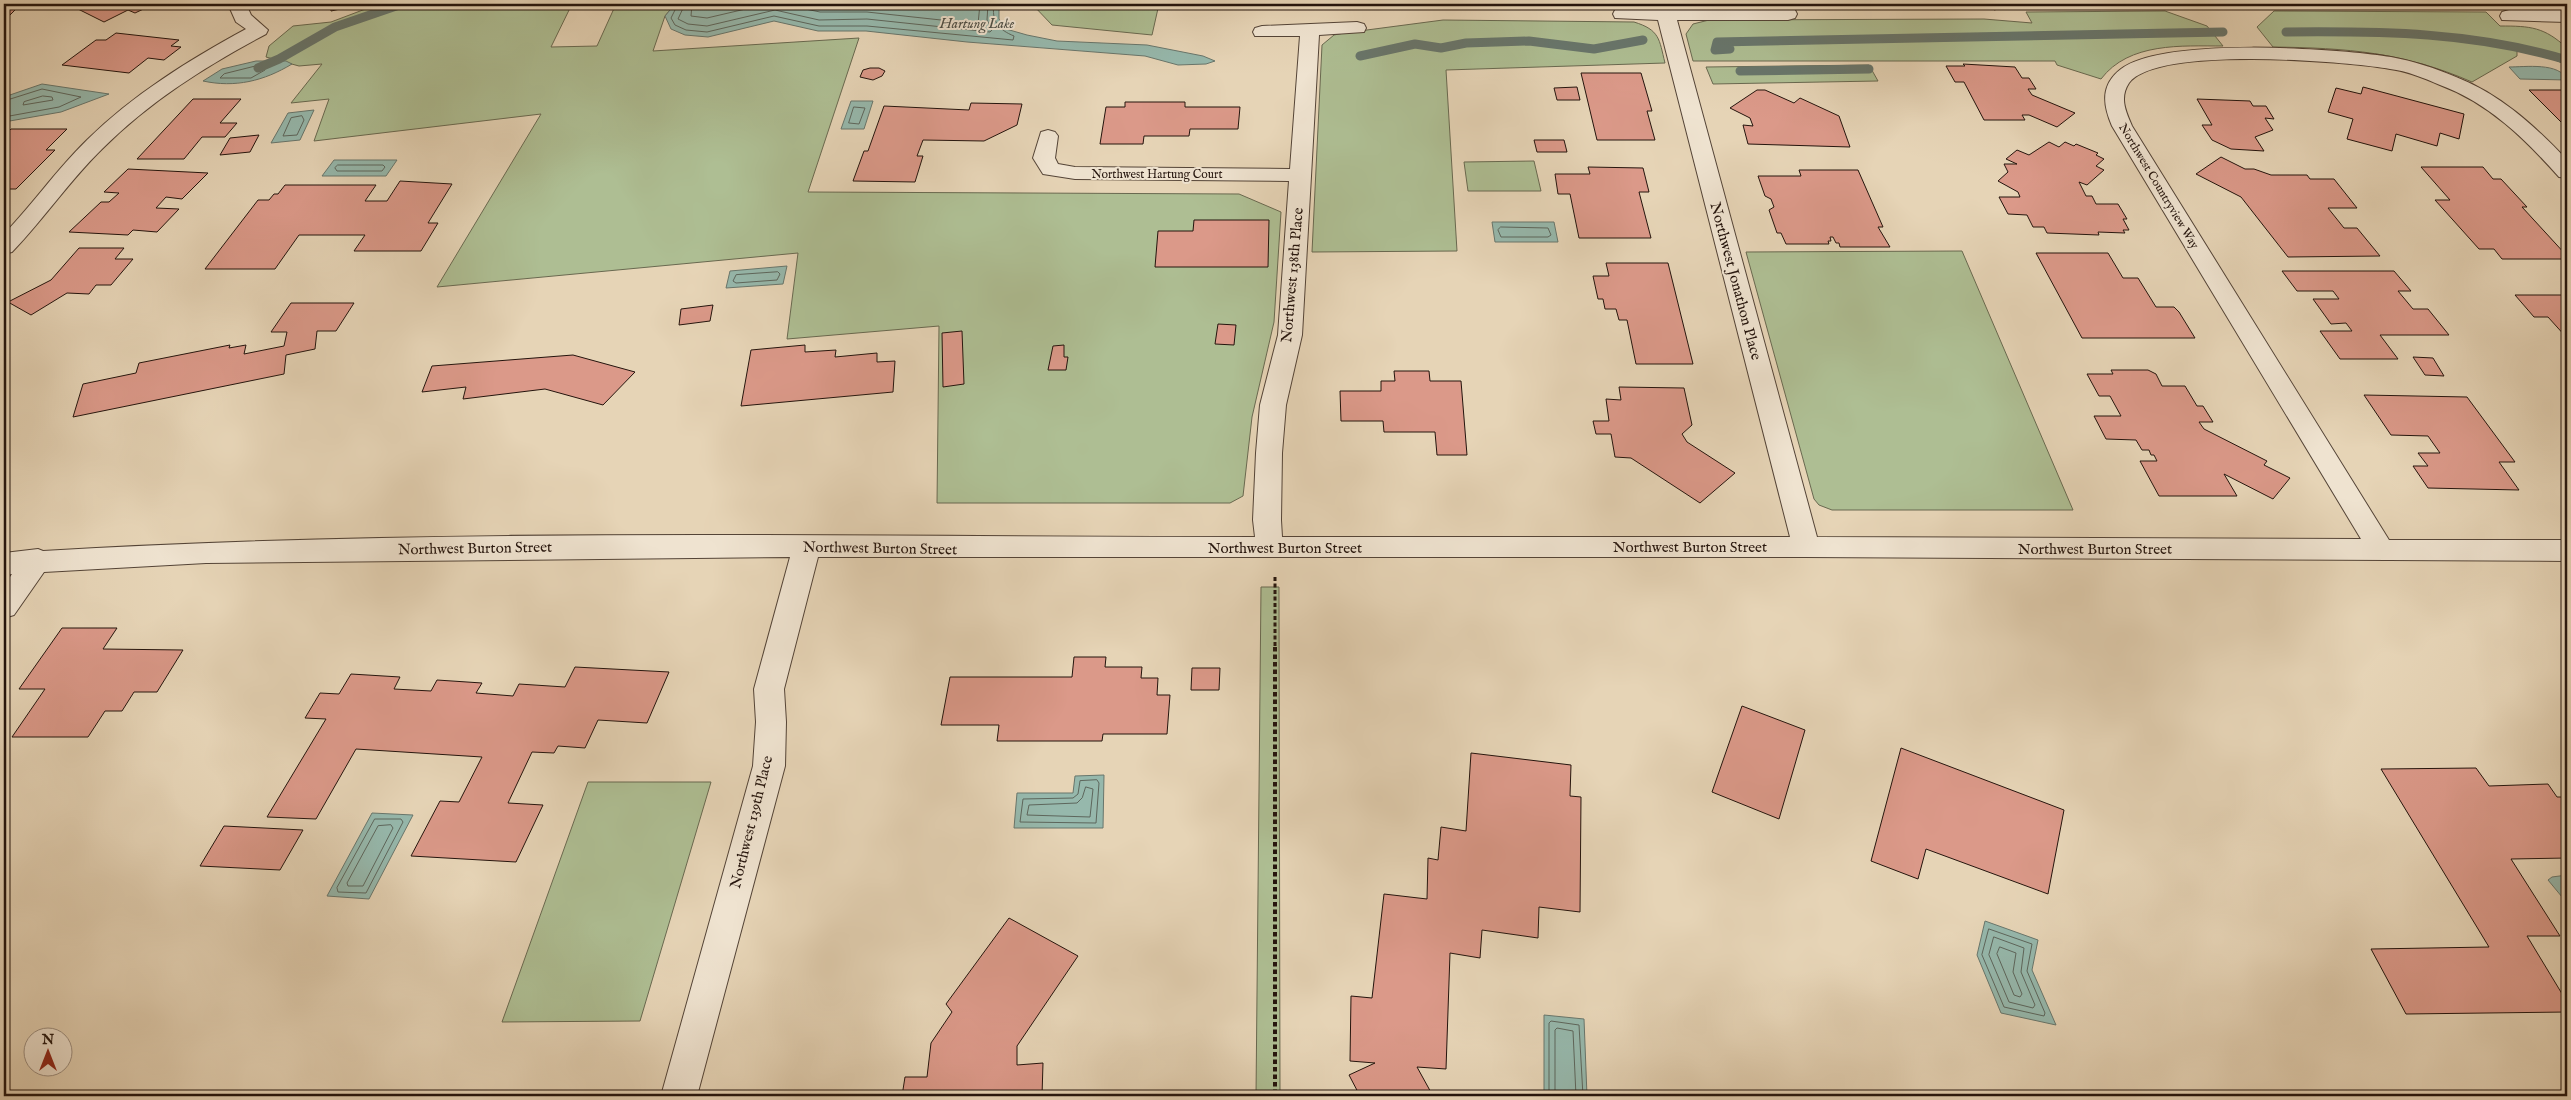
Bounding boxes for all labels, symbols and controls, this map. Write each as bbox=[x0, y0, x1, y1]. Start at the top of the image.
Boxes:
water label: Hartung Lake bbox=[939, 15, 1015, 34]
street label: Northwest Countryview Way bbox=[2115, 121, 2202, 252]
street label: Northwest Hartung Court bbox=[1091, 167, 1223, 182]
street label: Northwest Jonathon Place bbox=[1705, 200, 1766, 362]
street label: Northwest 138th Place bbox=[1277, 207, 1308, 343]
street label: Northwest Burton Street bbox=[398, 538, 552, 559]
street label: Northwest Burton Street bbox=[803, 538, 957, 559]
street label: Northwest Burton Street bbox=[1613, 538, 1767, 557]
street label: Northwest Burton Street bbox=[1208, 539, 1362, 558]
street label: Northwest Burton Street bbox=[2018, 540, 2172, 559]
street label: Northwest 139th Place bbox=[726, 754, 777, 890]
north arrow bbox=[22, 1028, 72, 1078]
text: N bbox=[41, 1031, 54, 1049]

